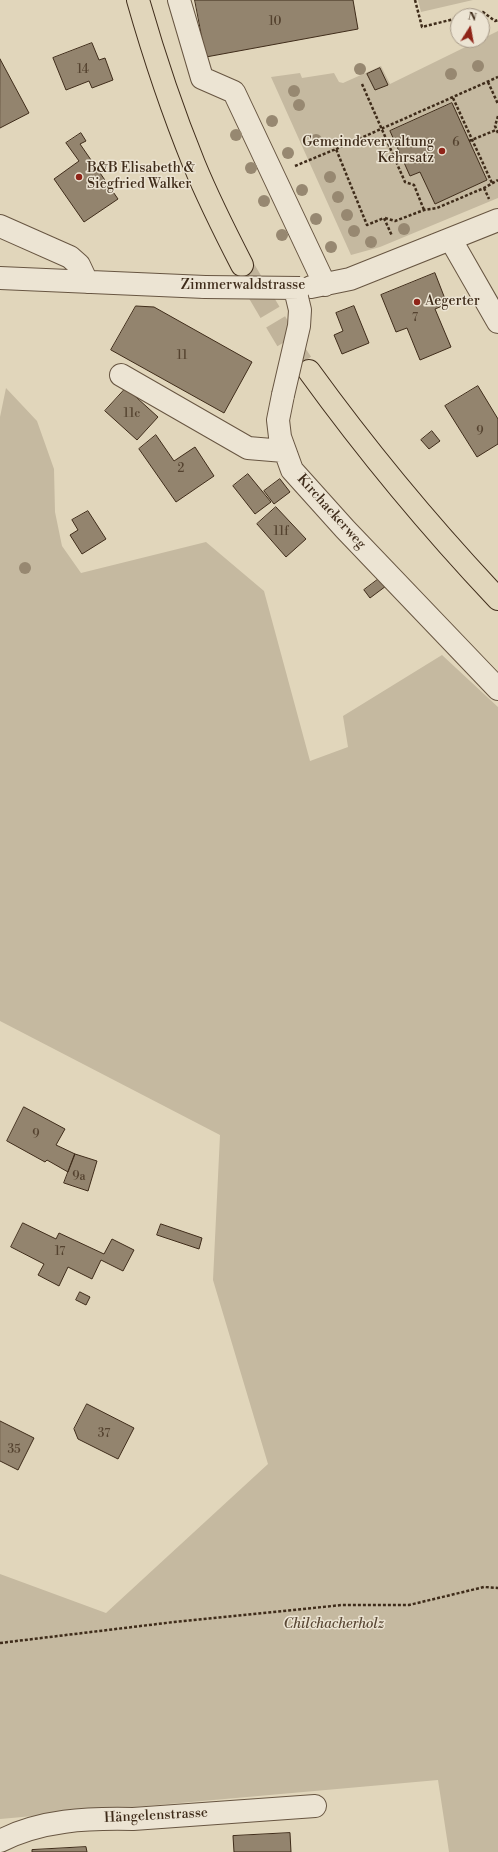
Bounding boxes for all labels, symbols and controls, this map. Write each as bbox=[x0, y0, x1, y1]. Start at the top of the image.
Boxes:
north arrow bbox=[450, 8, 490, 48]
text: N bbox=[466, 9, 478, 25]
house number: 10 bbox=[269, 15, 281, 29]
house number: 14 bbox=[77, 63, 89, 77]
place label: Gemeindevervaltung Kehrsatz bbox=[302, 135, 434, 168]
house number: 6 bbox=[452, 136, 460, 150]
marker: Gemeindevervaltung Kehrsatz bbox=[437, 146, 447, 156]
place label: B&B Elisabeth & Siegfried Walker bbox=[87, 161, 195, 194]
marker: B&B Elisabeth & Siegfried Walker bbox=[74, 172, 84, 182]
street label: Zimmerwaldstrasse bbox=[181, 278, 305, 294]
place label: Aegerter bbox=[425, 294, 480, 310]
marker: Aegerter bbox=[412, 297, 422, 307]
house number: 7 bbox=[412, 311, 418, 325]
house number: 11 bbox=[177, 349, 187, 363]
house number: 11c bbox=[124, 407, 140, 421]
house number: 9 bbox=[476, 425, 484, 439]
house number: 2 bbox=[178, 462, 184, 476]
street label: Kirchackerweg bbox=[293, 471, 369, 553]
house number: 11f bbox=[273, 525, 289, 539]
house number: 9 bbox=[32, 1128, 40, 1142]
house number: 9a bbox=[72, 1170, 86, 1184]
house number: 17 bbox=[55, 1245, 65, 1259]
house number: 37 bbox=[98, 1427, 110, 1441]
house number: 35 bbox=[7, 1443, 21, 1457]
park label: Chilchacherholz bbox=[284, 1617, 384, 1633]
street label: Hängelenstrasse bbox=[104, 1805, 208, 1827]

